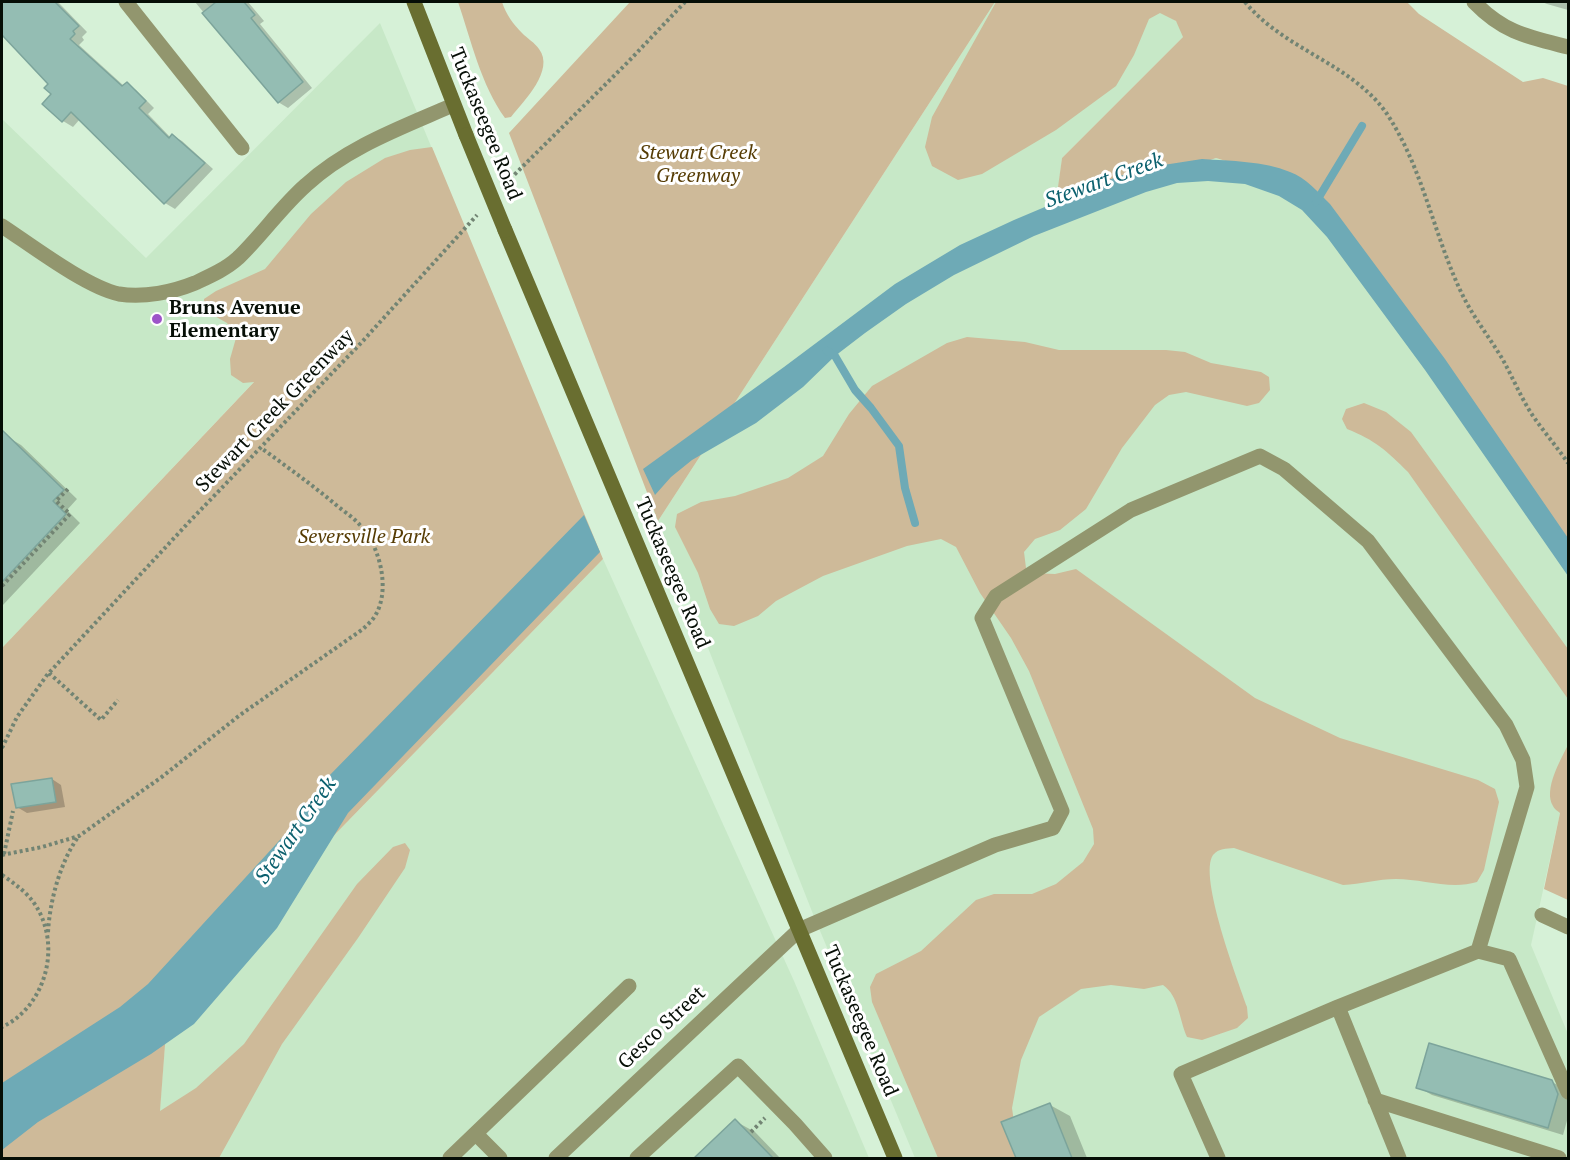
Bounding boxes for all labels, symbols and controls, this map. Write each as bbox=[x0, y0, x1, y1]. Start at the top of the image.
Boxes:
street label: Tuckaseegee Road bbox=[444, 44, 526, 204]
park label: Stewart Creek Greenway bbox=[639, 141, 757, 188]
water label: Stewart Creek bbox=[1041, 148, 1167, 214]
place label: Bruns Avenue Elementary bbox=[169, 296, 301, 343]
marker: Bruns Avenue Elementary bbox=[150, 312, 164, 326]
street label: Stewart Creek Greenway bbox=[191, 325, 359, 497]
street label: Tuckaseegee Road bbox=[629, 494, 715, 652]
park label: Seversville Park bbox=[298, 525, 430, 549]
water label: Stewart Creek bbox=[250, 773, 342, 889]
street label: Tuckaseegee Road bbox=[817, 942, 903, 1100]
street label: Gesco Street bbox=[613, 981, 711, 1075]

